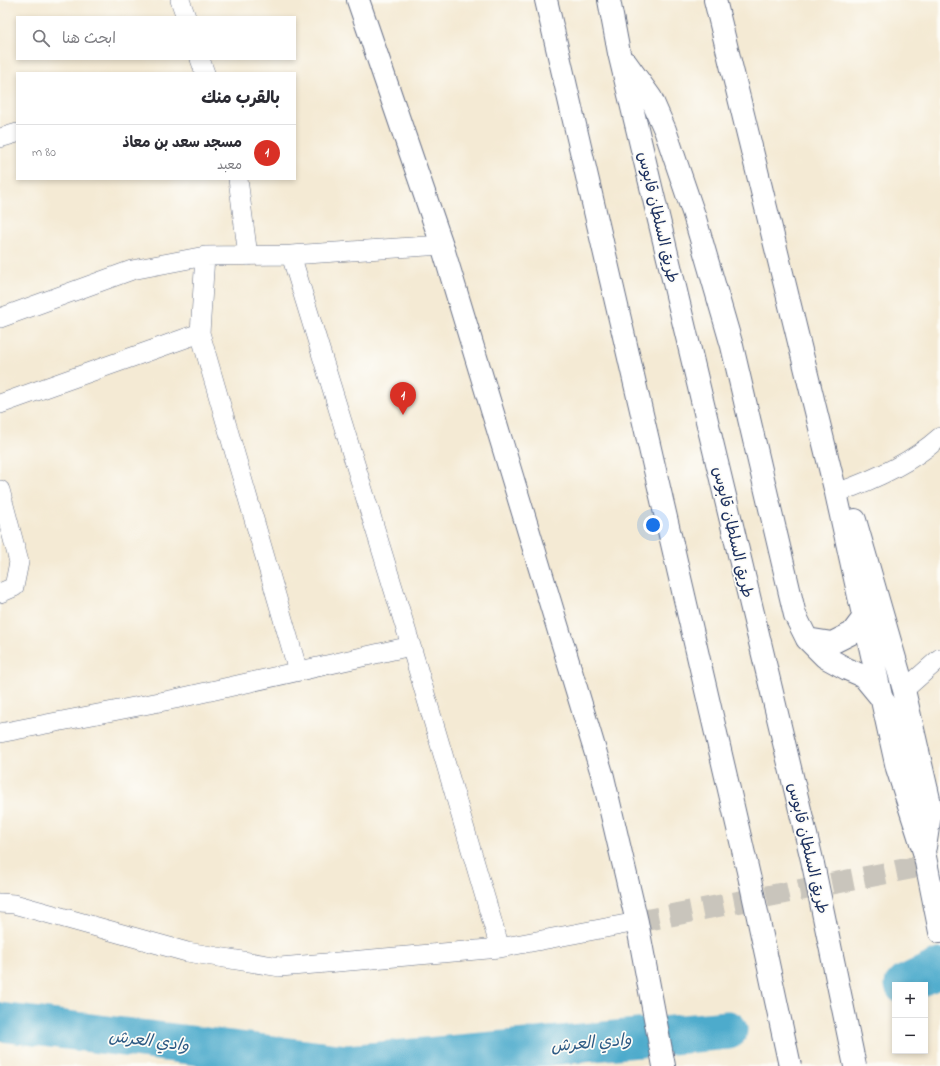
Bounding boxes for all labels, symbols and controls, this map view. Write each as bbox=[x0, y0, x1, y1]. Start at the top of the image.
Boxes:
search box bbox=[16, 16, 296, 60]
icon: search bbox=[30, 27, 52, 49]
text: ابحث هنا bbox=[62, 28, 116, 50]
text: بالقرب منك bbox=[201, 86, 280, 111]
text: مسجد سعد بن معاذ bbox=[123, 132, 242, 154]
text: 80 m bbox=[32, 143, 56, 162]
text: 1 bbox=[265, 143, 269, 162]
street label: طريق السلطان قابوس bbox=[630, 149, 684, 286]
text: معبد bbox=[217, 156, 242, 175]
pin: 1 bbox=[390, 382, 416, 415]
street label: طريق السلطان قابوس bbox=[705, 464, 759, 601]
your location bbox=[643, 515, 663, 535]
street label: طريق السلطان قابوس bbox=[780, 780, 834, 917]
map controls bbox=[892, 982, 928, 1054]
button: + bbox=[892, 982, 928, 1018]
button: − bbox=[892, 1018, 928, 1054]
water label: وادي العرش bbox=[107, 1024, 191, 1059]
water label: وادي العرش bbox=[550, 1028, 633, 1059]

